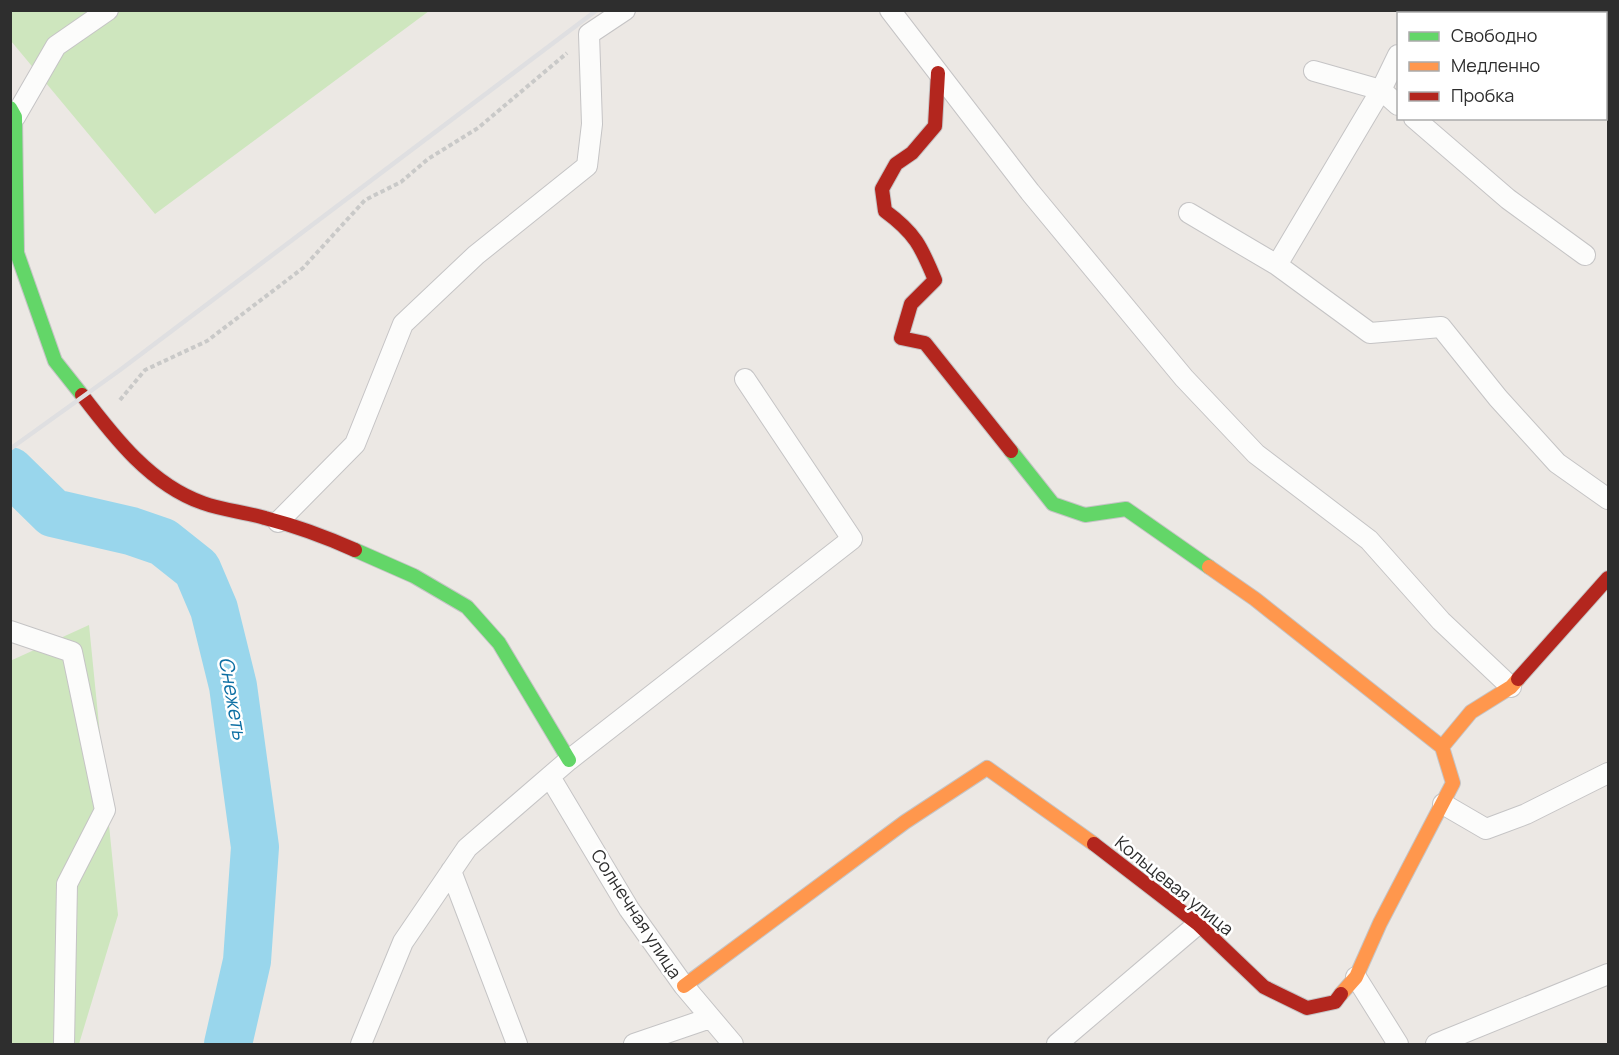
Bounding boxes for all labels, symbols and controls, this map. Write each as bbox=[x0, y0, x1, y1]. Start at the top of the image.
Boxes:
legend bbox=[1397, 12, 1607, 120]
text: Свободно bbox=[1451, 23, 1537, 47]
text: Медленно bbox=[1451, 53, 1540, 77]
text: Пробка bbox=[1451, 83, 1514, 107]
water label: Снежеть bbox=[213, 655, 254, 742]
street label: Кольцевая улица bbox=[1110, 830, 1239, 940]
street label: Солнечная улица bbox=[586, 844, 688, 983]

